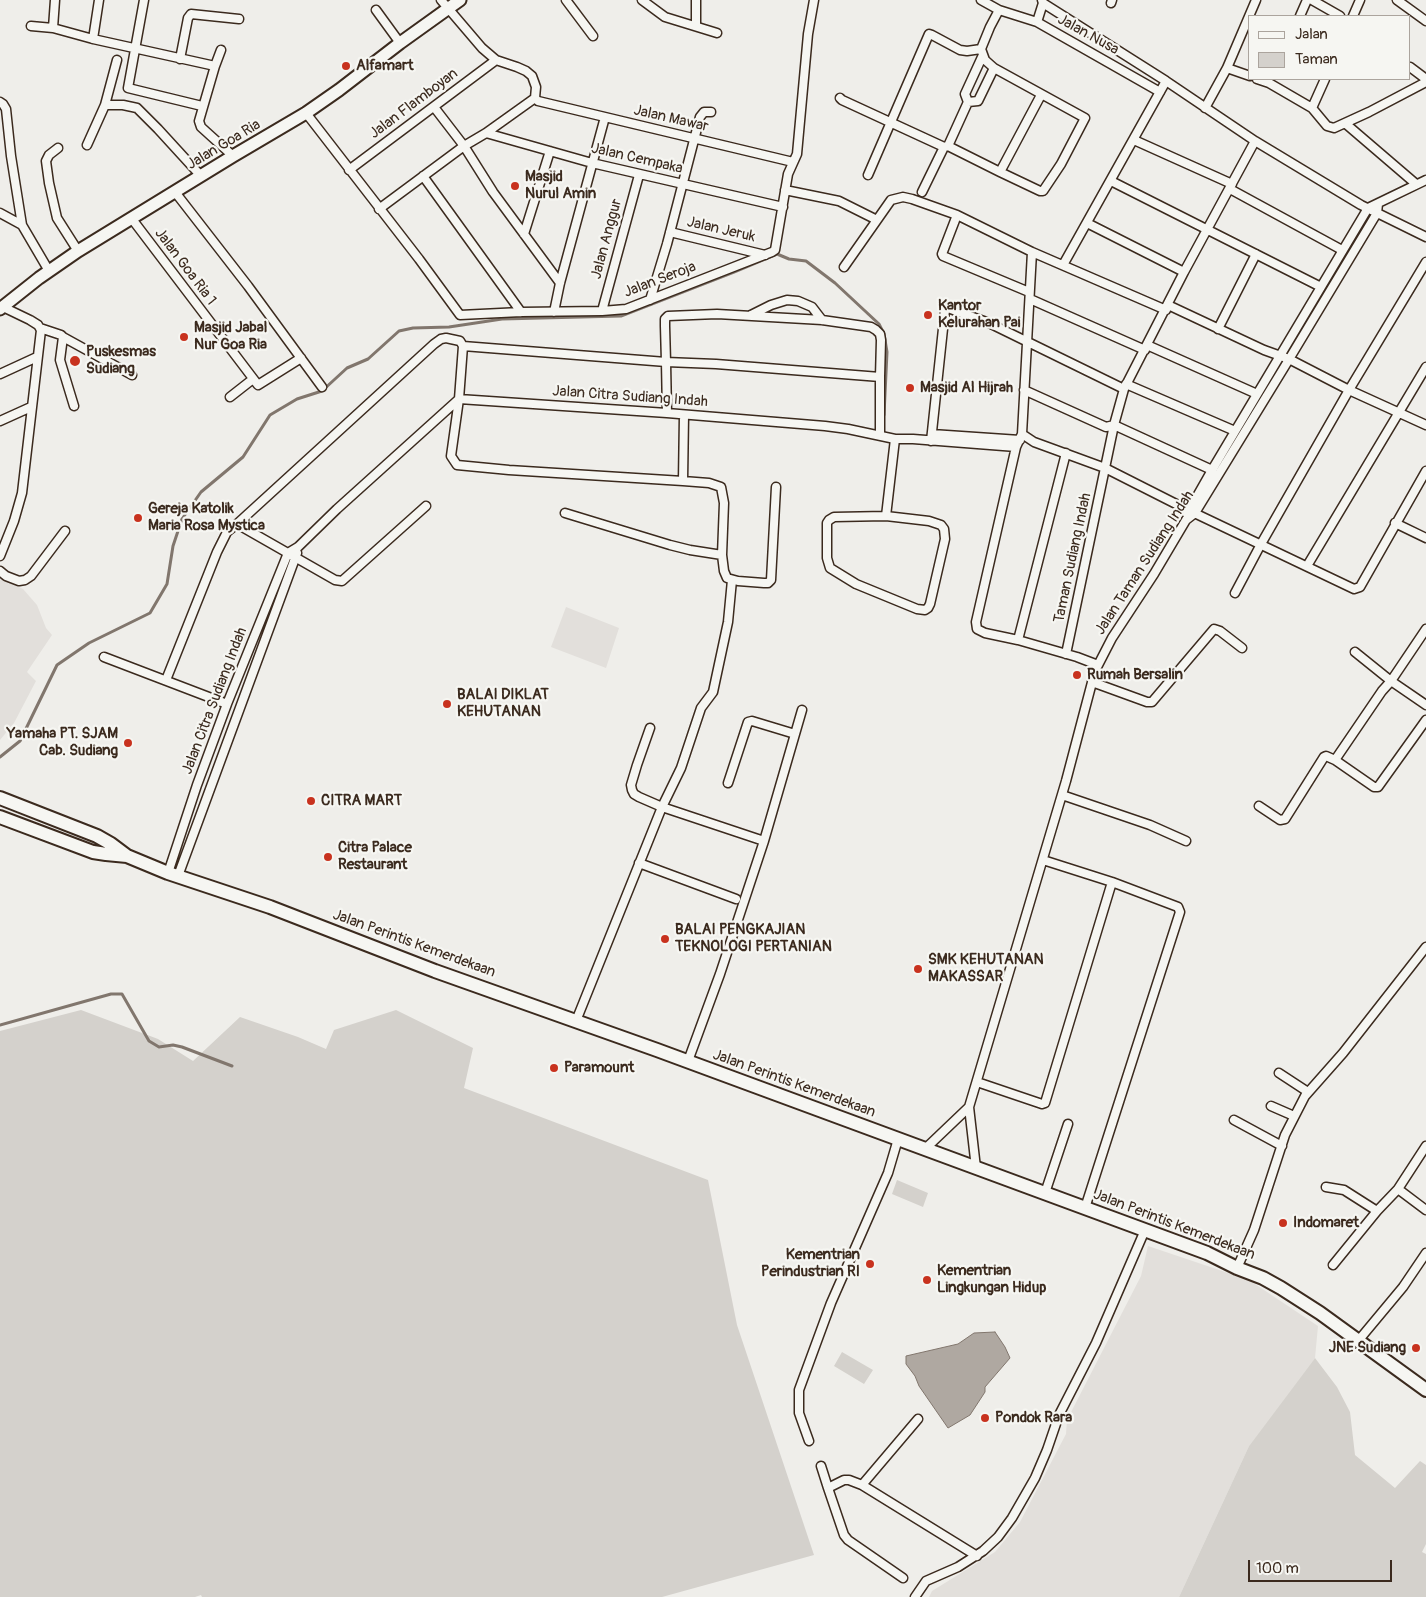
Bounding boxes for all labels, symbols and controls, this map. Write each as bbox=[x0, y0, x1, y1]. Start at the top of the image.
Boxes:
street label: Jalan Nusa bbox=[1054, 11, 1122, 59]
legend bbox=[1248, 15, 1411, 80]
text: Jalan bbox=[1295, 25, 1328, 44]
text: Taman bbox=[1295, 50, 1338, 69]
place label: Alfamart bbox=[356, 57, 413, 75]
marker: Alfamart bbox=[340, 60, 352, 72]
street label: Jalan Flamboyan bbox=[366, 65, 462, 143]
street label: Jalan Mawar bbox=[632, 102, 710, 136]
street label: Jalan Goa Ria bbox=[184, 116, 264, 174]
street label: Jalan Cempaka bbox=[590, 140, 684, 178]
place label: Masjid Nurul Amin bbox=[525, 168, 596, 203]
marker: Masjid Nurul Amin bbox=[509, 180, 521, 192]
street label: Jalan Anggur bbox=[588, 197, 626, 281]
street label: Jalan Jeruk bbox=[685, 213, 757, 247]
street label: Jalan Goa Ria 1 bbox=[150, 225, 220, 309]
street label: Jalan Seroja bbox=[621, 258, 699, 302]
place label: Kantor Kelurahan Pai bbox=[938, 297, 1021, 332]
marker: Kantor Kelurahan Pai bbox=[922, 309, 934, 321]
place label: Masjid Jabal Nur Goa Ria bbox=[194, 319, 267, 354]
marker: Masjid Jabal Nur Goa Ria bbox=[178, 331, 190, 343]
place label: Puskesmas Sudiang bbox=[86, 343, 156, 378]
marker: Puskesmas Sudiang bbox=[68, 354, 82, 368]
place label: Masjid Al Hijrah bbox=[920, 379, 1013, 397]
marker: Masjid Al Hijrah bbox=[904, 382, 916, 394]
street label: Jalan Citra Sudiang Indah bbox=[552, 383, 708, 411]
street label: Jalan Taman Sudiang Indah bbox=[1092, 488, 1198, 638]
street label: Taman Sudiang Indah bbox=[1050, 491, 1096, 625]
place label: Gereja Katolik Maria Rosa Mystica bbox=[148, 500, 265, 535]
marker: Gereja Katolik Maria Rosa Mystica bbox=[132, 512, 144, 524]
street label: Jalan Citra Sudiang Indah bbox=[179, 625, 251, 777]
place label: Rumah Bersalin bbox=[1087, 666, 1183, 684]
marker: Rumah Bersalin bbox=[1071, 669, 1083, 681]
place label: BALAI DIKLAT KEHUTANAN bbox=[457, 686, 549, 721]
marker: BALAI DIKLAT KEHUTANAN bbox=[441, 698, 453, 710]
place label: Yamaha PT. SJAM Cab. Sudiang bbox=[7, 725, 118, 760]
marker: Yamaha PT. SJAM Cab. Sudiang bbox=[122, 737, 134, 749]
place label: CITRA MART bbox=[321, 792, 402, 810]
marker: CITRA MART bbox=[305, 795, 317, 807]
place label: Citra Palace Restaurant bbox=[338, 839, 412, 874]
marker: Citra Palace Restaurant bbox=[322, 851, 334, 863]
street label: Jalan Perintis Kemerdekaan bbox=[330, 906, 498, 982]
place label: BALAI PENGKAJIAN TEKNOLOGI PERTANIAN bbox=[675, 921, 832, 956]
marker: BALAI PENGKAJIAN TEKNOLOGI PERTANIAN bbox=[659, 933, 671, 945]
place label: SMK KEHUTANAN MAKASSAR bbox=[928, 951, 1044, 986]
marker: SMK KEHUTANAN MAKASSAR bbox=[912, 963, 924, 975]
street label: Jalan Perintis Kemerdekaan bbox=[710, 1046, 878, 1122]
place label: Paramount bbox=[564, 1059, 634, 1077]
marker: Paramount bbox=[548, 1062, 560, 1074]
street label: Jalan Perintis Kemerdekaan bbox=[1091, 1186, 1257, 1264]
place label: Indomaret bbox=[1293, 1214, 1359, 1232]
marker: Indomaret bbox=[1277, 1217, 1289, 1229]
place label: Kementrian Perindustrian RI bbox=[761, 1246, 860, 1281]
marker: Kementrian Perindustrian RI bbox=[864, 1258, 876, 1270]
place label: Kementrian Lingkungan Hidup bbox=[937, 1262, 1046, 1297]
marker: Kementrian Lingkungan Hidup bbox=[921, 1274, 933, 1286]
place label: JNE Sudiang bbox=[1329, 1339, 1406, 1357]
marker: JNE Sudiang bbox=[1410, 1342, 1422, 1354]
place label: Pondok Rara bbox=[995, 1409, 1072, 1427]
marker: Pondok Rara bbox=[979, 1412, 991, 1424]
scale bar bbox=[1251, 1550, 1395, 1582]
text: 100 m bbox=[1256, 1559, 1299, 1578]

